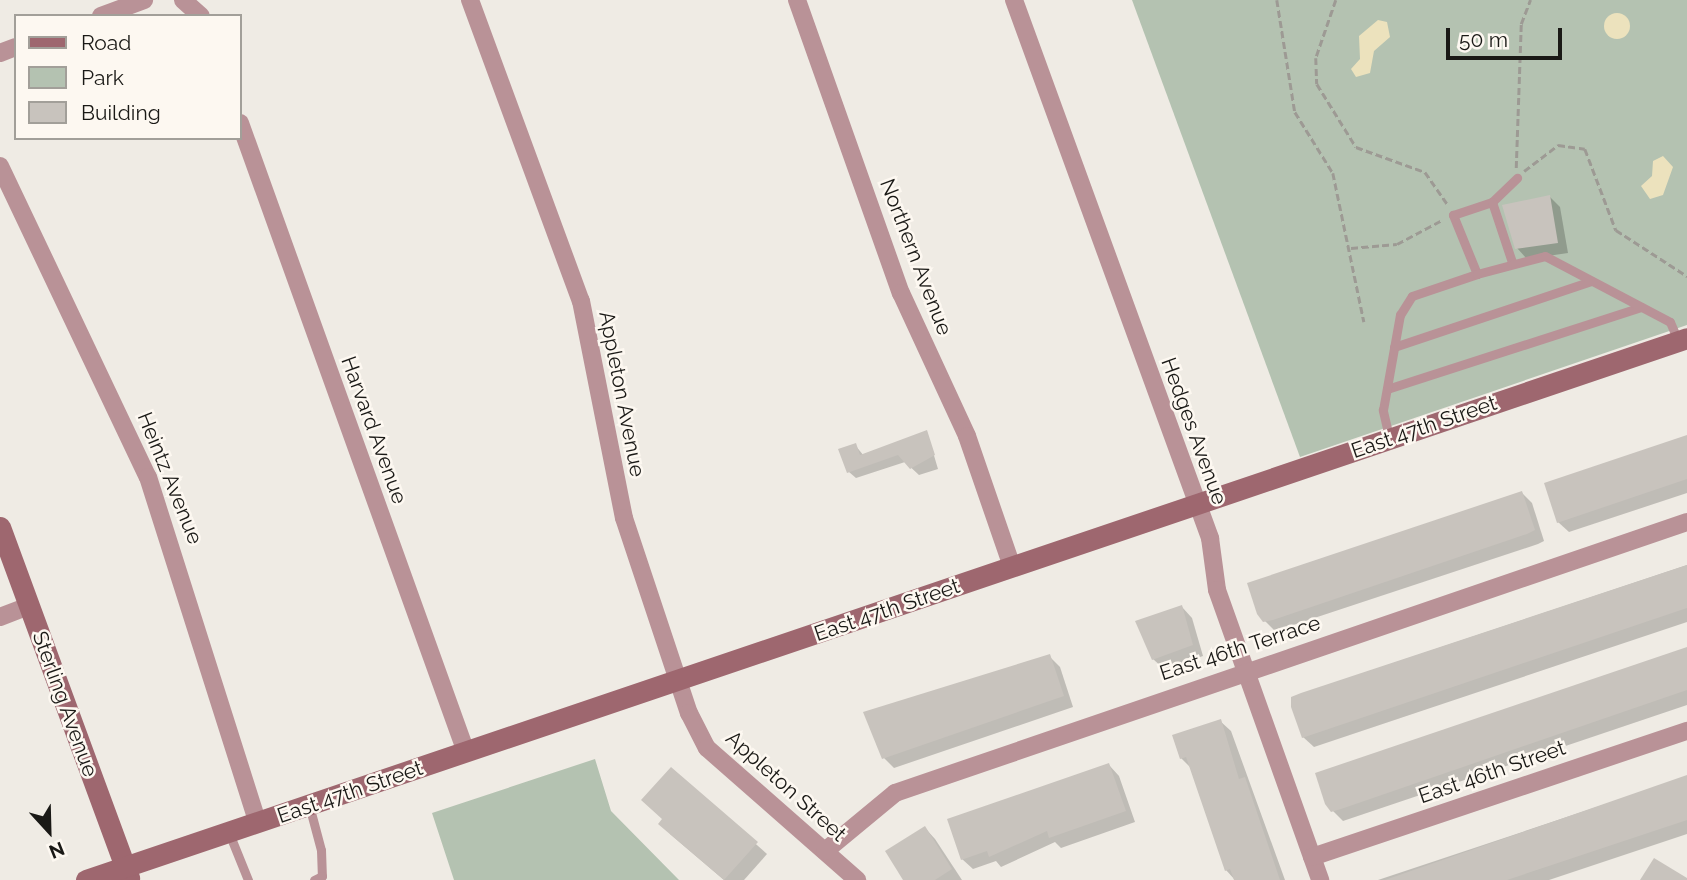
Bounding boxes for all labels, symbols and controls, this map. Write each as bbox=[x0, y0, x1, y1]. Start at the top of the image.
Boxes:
legend bbox=[14, 14, 242, 140]
scale bar bbox=[1449, 14, 1564, 58]
text: 50 m bbox=[1459, 27, 1508, 52]
text: Road bbox=[81, 30, 131, 55]
text: Park bbox=[81, 65, 124, 90]
text: Building bbox=[81, 100, 161, 125]
street label: Northern Avenue bbox=[874, 175, 958, 339]
street label: Appleton Avenue bbox=[594, 309, 650, 479]
street label: Harvard Avenue bbox=[336, 353, 412, 507]
street label: Hedges Avenue bbox=[1156, 354, 1232, 508]
street label: East 47th Street bbox=[1348, 390, 1500, 464]
street label: Heintz Avenue bbox=[132, 408, 208, 548]
street label: East 47th Street bbox=[811, 573, 963, 647]
street label: East 46th Terrace bbox=[1156, 610, 1324, 686]
street label: Sterling Avenue bbox=[27, 627, 103, 781]
street label: Appleton Street bbox=[721, 725, 851, 847]
street label: East 46th Street bbox=[1415, 735, 1569, 809]
street label: East 47th Street bbox=[274, 755, 426, 829]
north arrow bbox=[14, 796, 84, 866]
text: N bbox=[46, 838, 68, 863]

